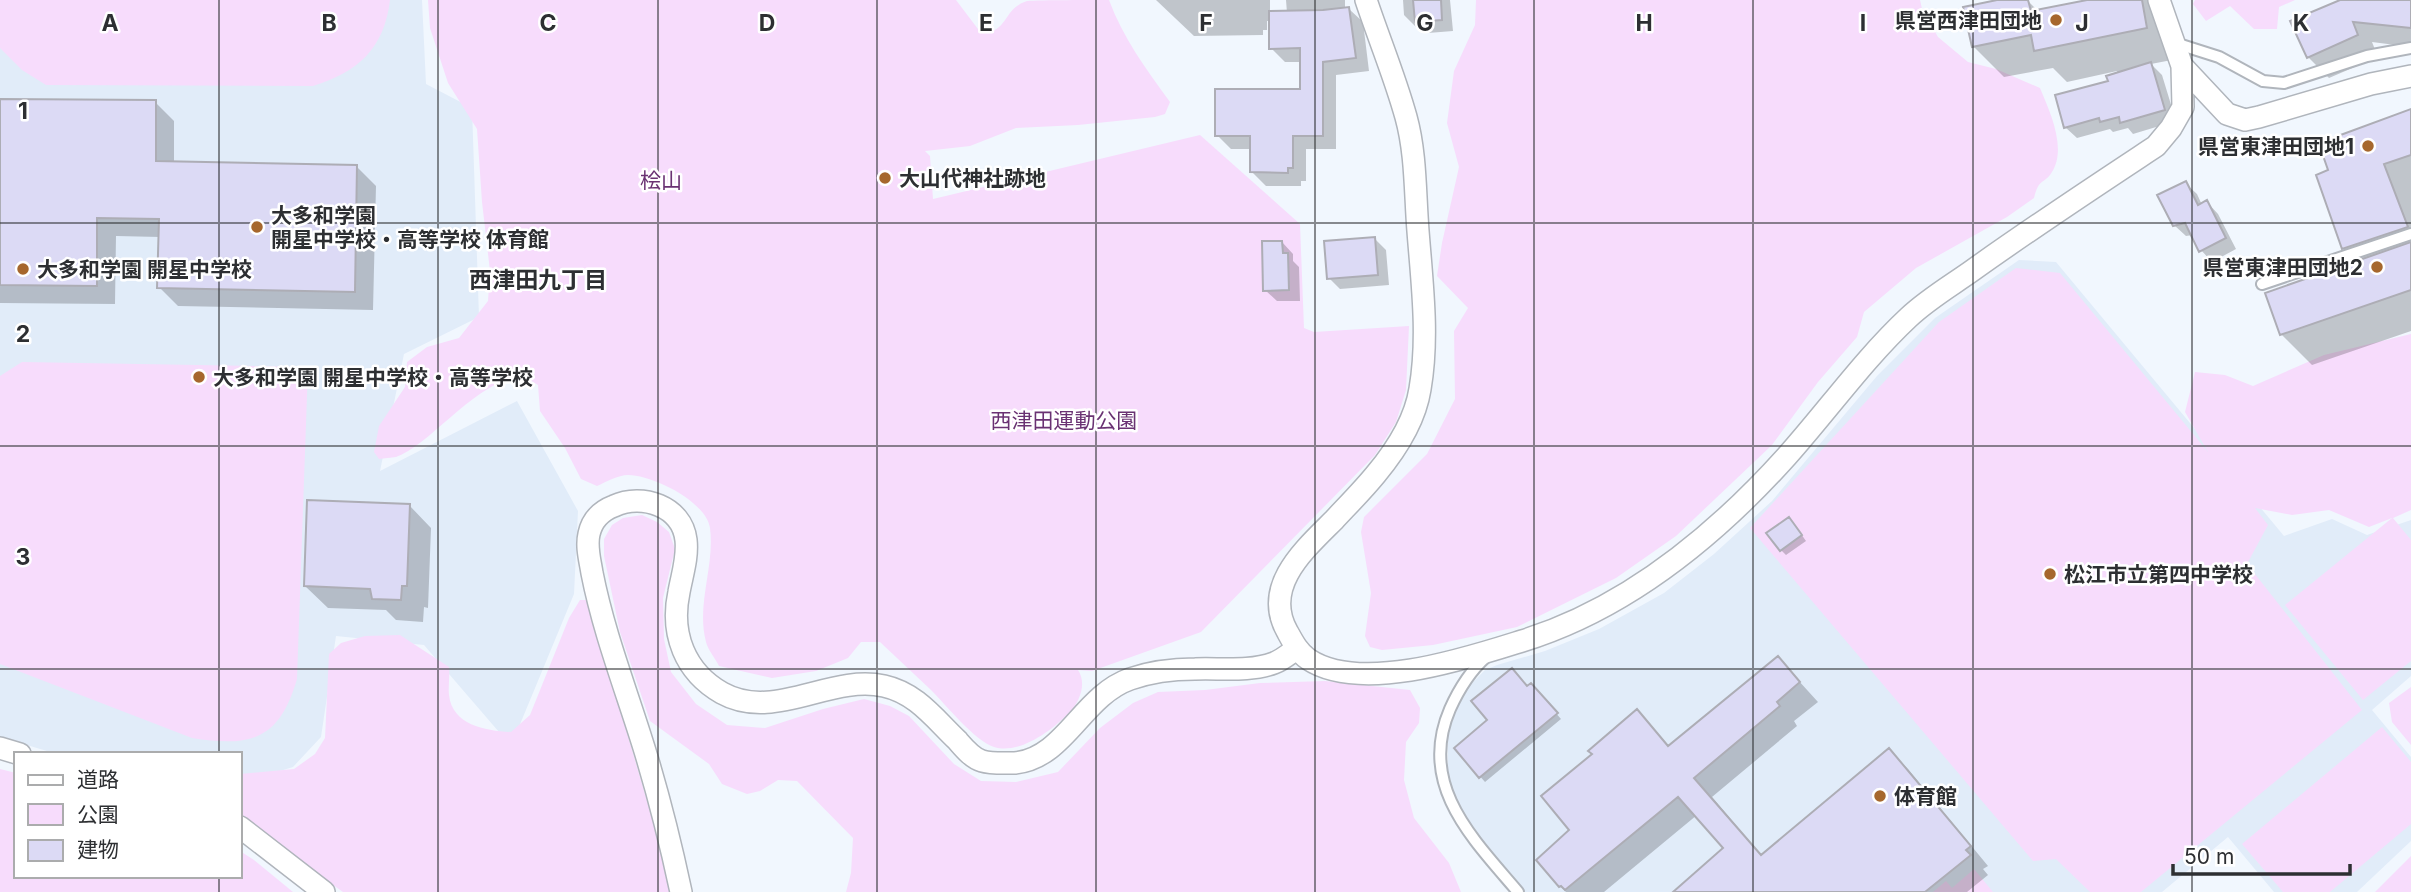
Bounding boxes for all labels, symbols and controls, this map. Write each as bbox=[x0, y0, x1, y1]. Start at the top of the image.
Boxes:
place label: 県営西津田団地 bbox=[1895, 8, 2042, 33]
text: A bbox=[101, 9, 119, 37]
text: B bbox=[321, 9, 337, 37]
text: C bbox=[539, 9, 557, 37]
text: D bbox=[759, 9, 775, 37]
text: E bbox=[979, 9, 993, 37]
text: F bbox=[1199, 9, 1213, 37]
text: G bbox=[1416, 9, 1434, 37]
text: H bbox=[1635, 9, 1653, 37]
text: I bbox=[1860, 9, 1866, 37]
text: J bbox=[2075, 9, 2089, 37]
text: K bbox=[2293, 9, 2309, 37]
marker: 県営西津田団地 bbox=[2048, 12, 2064, 28]
text: 1 bbox=[18, 97, 28, 125]
place label: 県営東津田団地1 bbox=[2198, 134, 2354, 159]
marker: 県営東津田団地1 bbox=[2360, 138, 2376, 154]
place label: 大山代神社跡地 bbox=[899, 166, 1046, 191]
park label: 桧山 bbox=[640, 168, 682, 193]
marker: 大山代神社跡地 bbox=[877, 170, 893, 186]
place label: 大多和学園 開星中学校・高等学校 体育館 bbox=[271, 203, 549, 252]
marker: 大多和学園 開星中学校・高等学校 体育館 bbox=[249, 219, 265, 235]
place label: 県営東津田団地2 bbox=[2203, 255, 2363, 280]
place label: 大多和学園 開星中学校 bbox=[37, 257, 252, 282]
marker: 県営東津田団地2 bbox=[2369, 259, 2385, 275]
marker: 大多和学園 開星中学校 bbox=[15, 261, 31, 277]
district label: 西津田九丁目 bbox=[469, 266, 607, 294]
text: 2 bbox=[16, 320, 30, 348]
place label: 大多和学園 開星中学校・高等学校 bbox=[213, 365, 533, 390]
marker: 大多和学園 開星中学校・高等学校 bbox=[191, 369, 207, 385]
park label: 西津田運動公園 bbox=[991, 408, 1138, 433]
text: 3 bbox=[16, 543, 30, 571]
place label: 松江市立第四中学校 bbox=[2064, 562, 2253, 587]
marker: 松江市立第四中学校 bbox=[2042, 566, 2058, 582]
legend bbox=[14, 752, 242, 878]
text: 道路 bbox=[77, 767, 119, 792]
place label: 体育館 bbox=[1894, 784, 1957, 809]
marker: 体育館 bbox=[1872, 788, 1888, 804]
text: 公園 bbox=[77, 802, 119, 827]
scale bar bbox=[2173, 832, 2350, 876]
text: 建物 bbox=[77, 837, 119, 862]
text: 50 m bbox=[2184, 844, 2234, 869]

